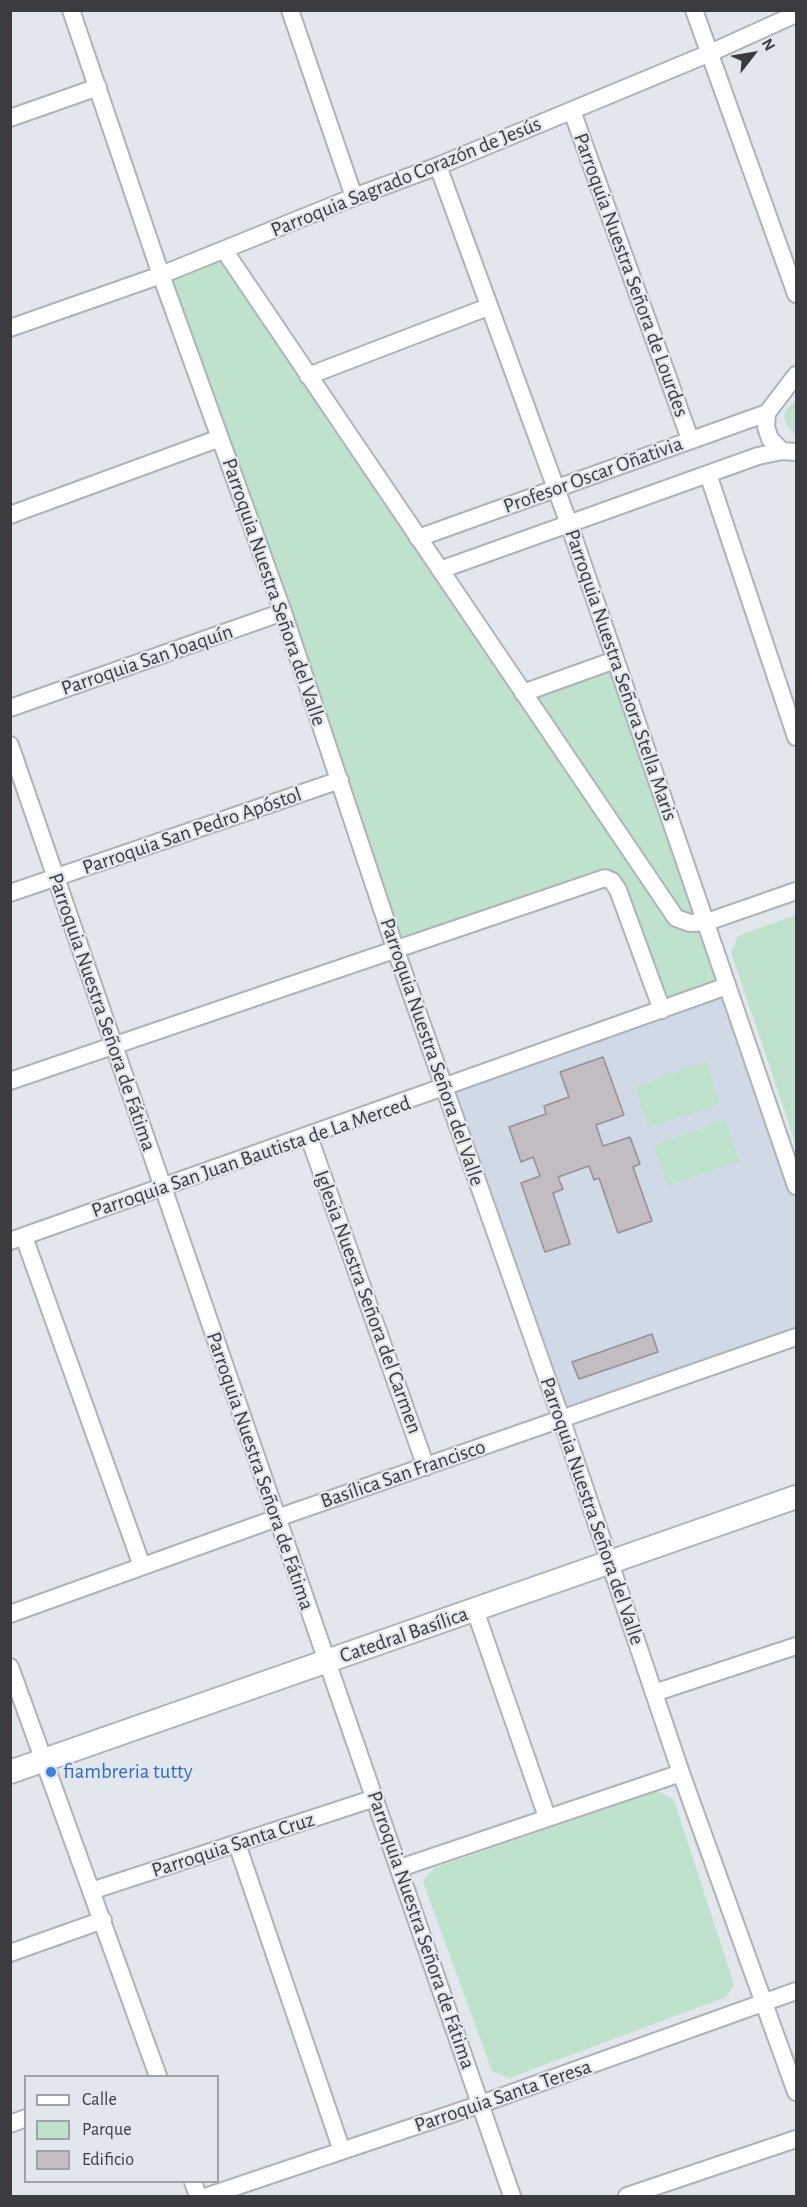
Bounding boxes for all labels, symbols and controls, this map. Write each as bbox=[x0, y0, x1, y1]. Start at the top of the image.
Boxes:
north arrow bbox=[723, 24, 783, 84]
text: N bbox=[759, 36, 778, 54]
street label: Parroquia Sagrado Corazón de Jesús bbox=[267, 111, 545, 243]
street label: Parroquia Nuestra Señora de Lourdes bbox=[568, 130, 694, 420]
street label: Profesor Oscar Oñativia bbox=[500, 431, 686, 519]
street label: Parroquia Nuestra Señora del Valle bbox=[216, 455, 332, 729]
street label: Parroquia Nuestra Señora Stella Maris bbox=[559, 526, 683, 824]
street label: Parroquia San Joaquín bbox=[58, 619, 236, 701]
street label: Parroquia San Pedro Apóstol bbox=[79, 782, 305, 880]
street label: Parroquia Nuestra Señora de Fátima bbox=[42, 870, 162, 1154]
street label: Parroquia Nuestra Señora del Valle bbox=[374, 915, 490, 1189]
street label: Parroquia San Juan Bautista de La Merced bbox=[88, 1090, 414, 1224]
street label: Iglesia Nuestra Señora del Carmen bbox=[309, 1167, 427, 1437]
street label: Parroquia Nuestra Señora de Fátima bbox=[200, 1329, 320, 1613]
street label: Parroquia Nuestra Señora del Valle bbox=[534, 1374, 650, 1648]
street label: Basílica San Francisco bbox=[317, 1434, 489, 1514]
street label: Catedral Basílica bbox=[336, 1601, 472, 1669]
place label: fiambreria tutty bbox=[63, 1759, 193, 1785]
marker: fiambreria tutty bbox=[44, 1765, 58, 1779]
street label: Parroquia Nuestra Señora de Fátima bbox=[361, 1788, 481, 2072]
street label: Parroquia Santa Cruz bbox=[148, 1807, 318, 1883]
street label: Parroquia Santa Teresa bbox=[411, 2054, 595, 2138]
legend bbox=[24, 2075, 219, 2183]
text: Calle bbox=[82, 2091, 117, 2109]
text: Parque bbox=[82, 2121, 131, 2139]
text: Edificio bbox=[82, 2151, 134, 2169]

